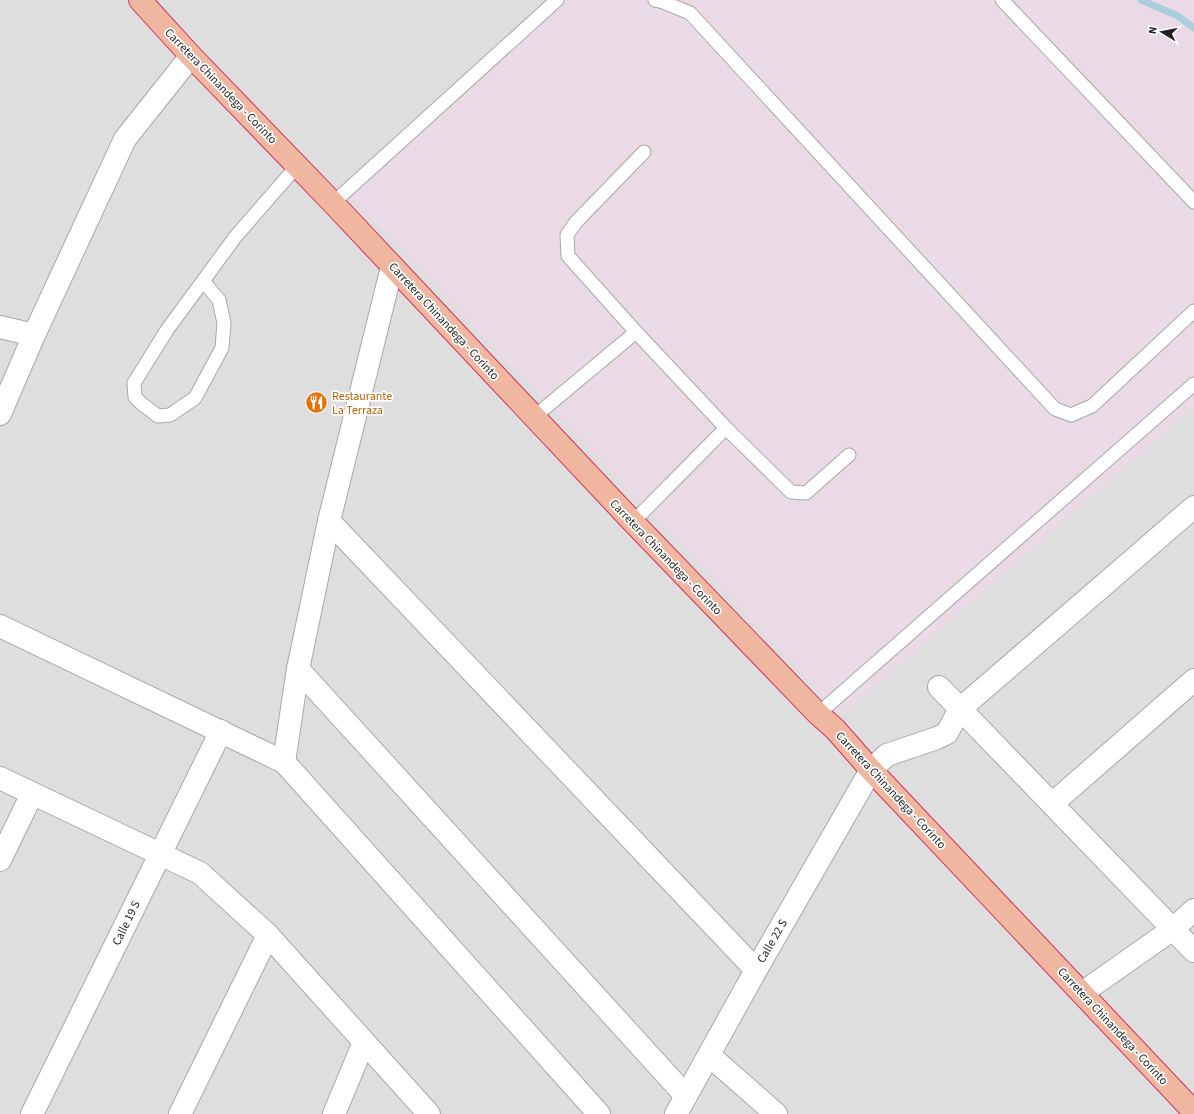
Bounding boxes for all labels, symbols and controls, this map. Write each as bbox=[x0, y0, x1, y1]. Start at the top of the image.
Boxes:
north arrow bbox=[1142, 12, 1182, 52]
street label: Carretera Chinandega - Corinto bbox=[161, 25, 281, 148]
text: N bbox=[1145, 25, 1161, 35]
street label: Carretera Chinandega - Corinto bbox=[385, 259, 503, 384]
place label: Restaurante La Terraza bbox=[332, 388, 392, 419]
restaurant icon: Restaurante La Terraza bbox=[303, 390, 329, 416]
street label: Carretera Chinandega - Corinto bbox=[606, 496, 726, 619]
street label: Carretera Chinandega - Corinto bbox=[832, 728, 950, 853]
street label: Calle 19 S bbox=[108, 898, 145, 949]
street label: Calle 22 S bbox=[753, 916, 792, 966]
street label: Carretera Chinandega - Corinto bbox=[1054, 964, 1172, 1089]

